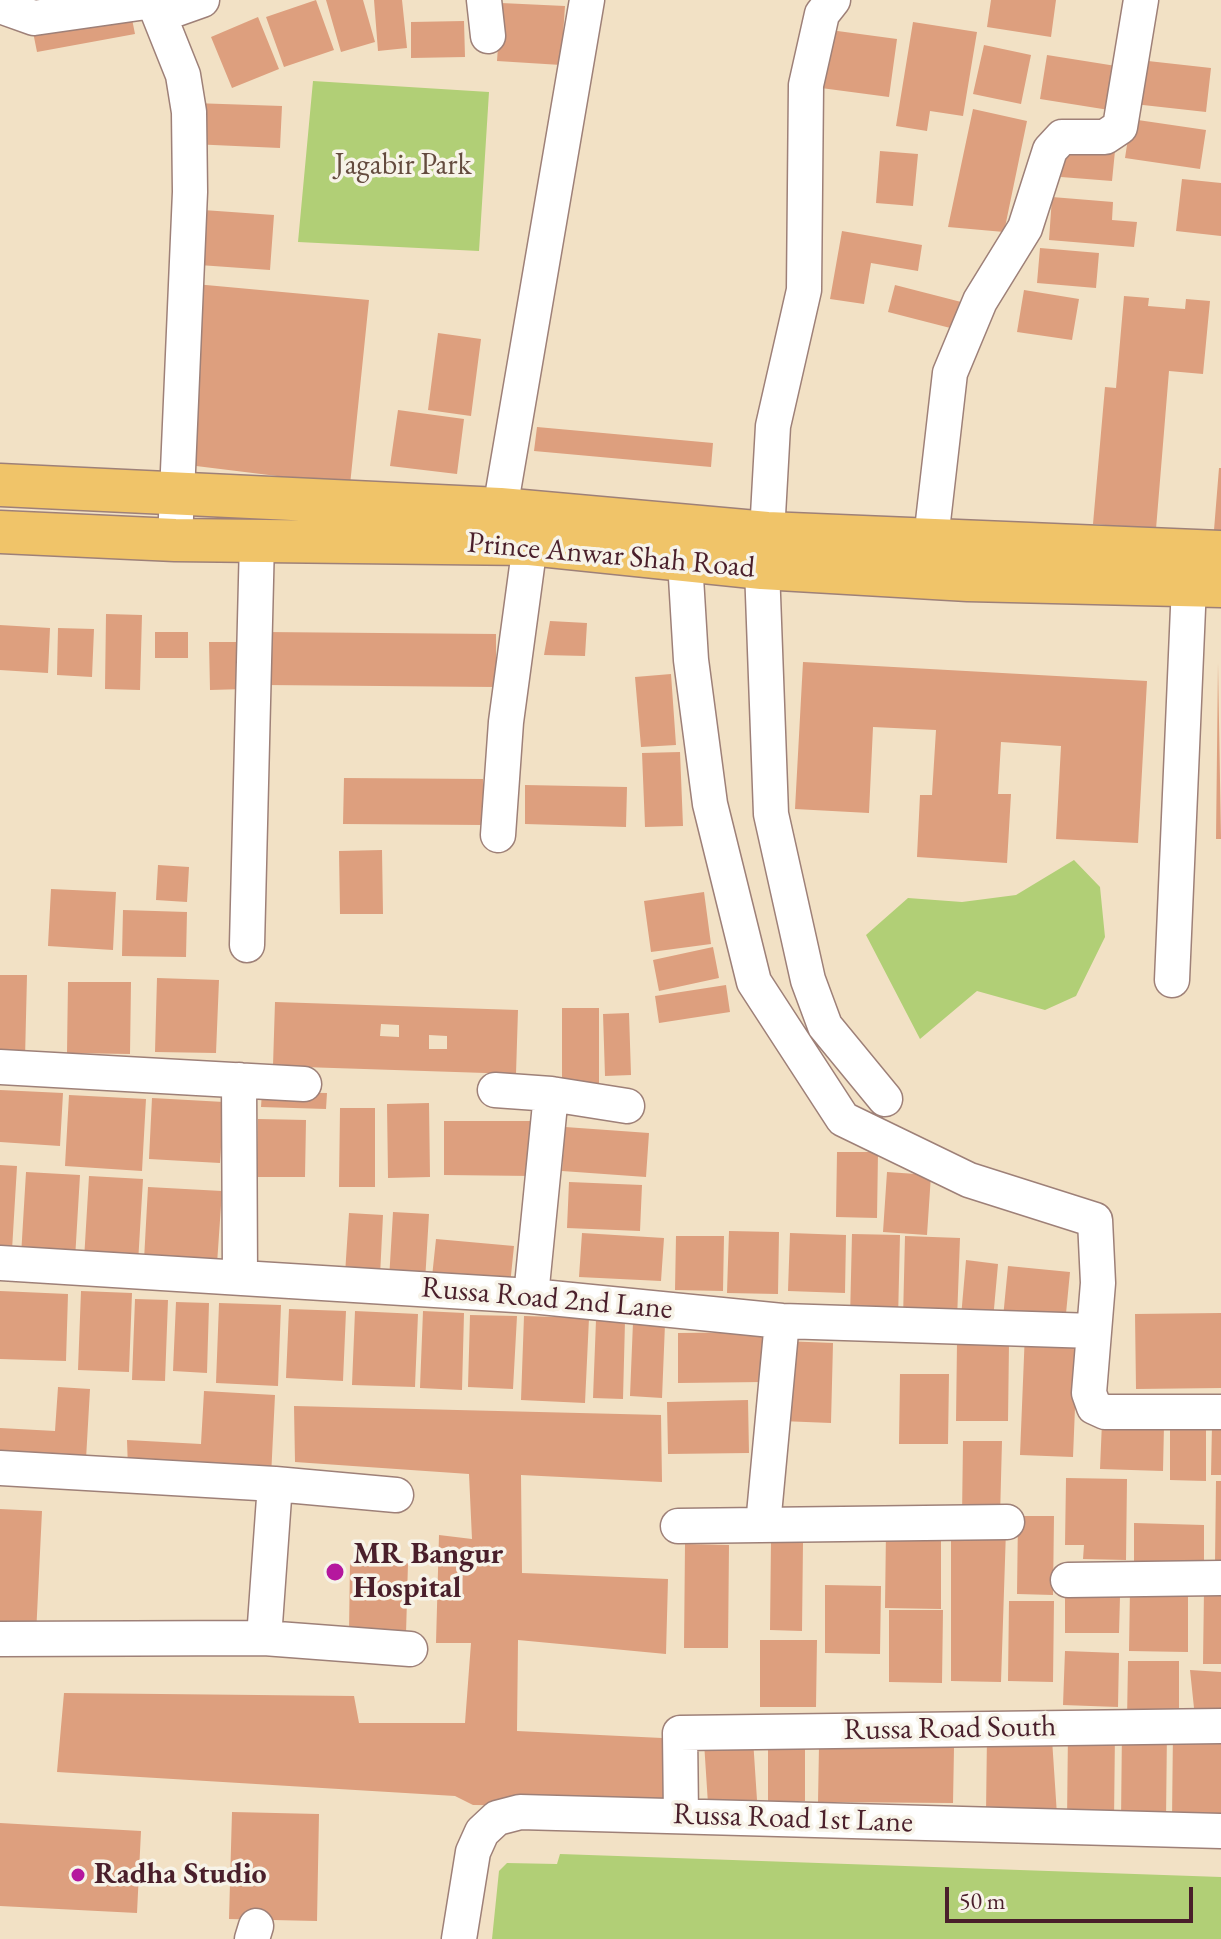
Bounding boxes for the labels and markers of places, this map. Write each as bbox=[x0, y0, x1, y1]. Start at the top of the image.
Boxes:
place label: MR Bangur Hospital bbox=[353, 1537, 503, 1608]
marker: MR Bangur Hospital bbox=[324, 1561, 346, 1583]
place label: Radha Studio bbox=[94, 1857, 267, 1893]
marker: Radha Studio bbox=[69, 1866, 87, 1884]

